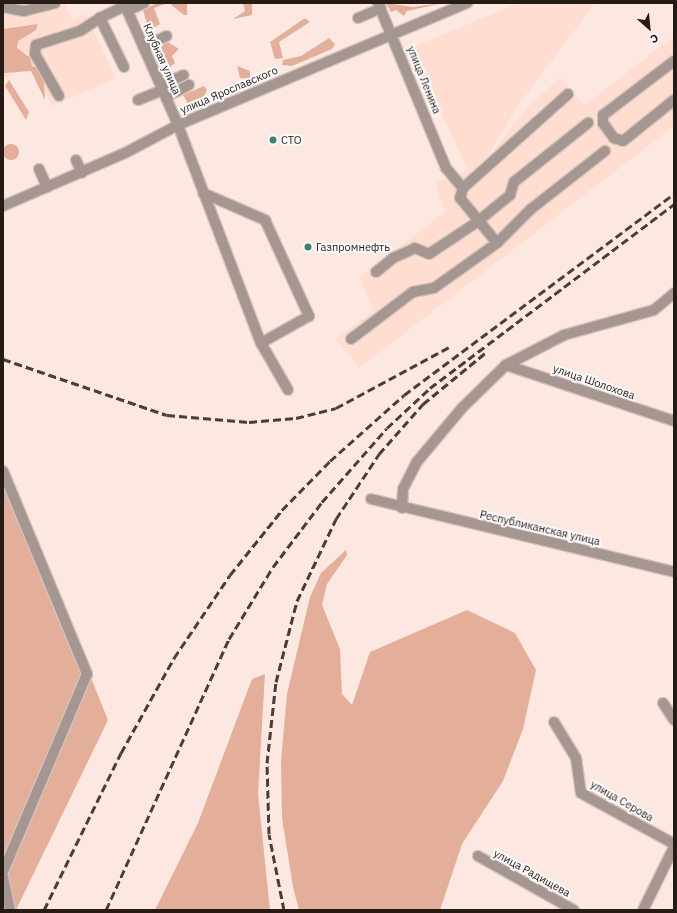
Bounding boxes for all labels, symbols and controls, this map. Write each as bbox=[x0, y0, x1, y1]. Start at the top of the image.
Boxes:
north arrow bbox=[629, 8, 669, 48]
street label: Клубная улица bbox=[140, 21, 184, 97]
text: С bbox=[648, 31, 661, 47]
street label: улица Ленина bbox=[404, 44, 444, 116]
street label: улица Ярославского bbox=[178, 63, 280, 117]
place label: СТО bbox=[281, 133, 302, 147]
marker: СТО bbox=[268, 135, 278, 145]
place label: Газпромнефть bbox=[316, 240, 390, 254]
marker: Газпромнефть bbox=[303, 242, 313, 252]
street label: улица Шолохова bbox=[551, 362, 637, 402]
street label: Республиканская улица bbox=[478, 508, 602, 548]
street label: улица Серова bbox=[588, 778, 656, 824]
street label: улица Радищева bbox=[491, 846, 573, 900]

